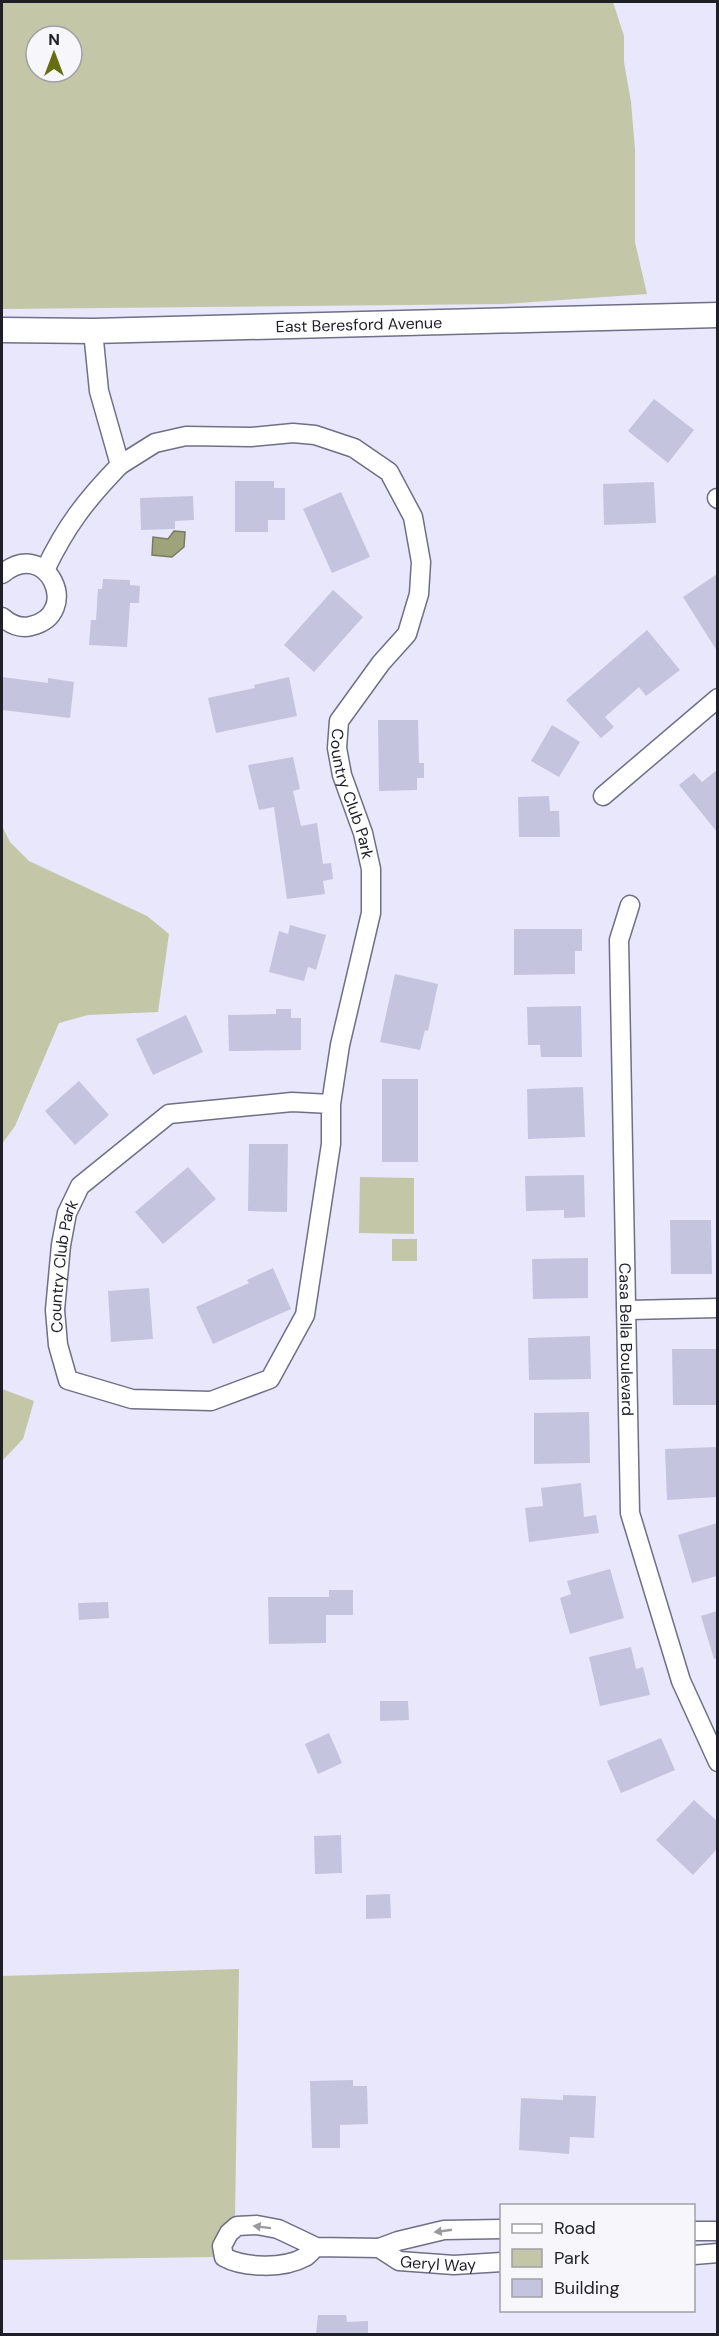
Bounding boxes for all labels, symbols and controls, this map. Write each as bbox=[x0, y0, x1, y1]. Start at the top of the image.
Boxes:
north arrow bbox=[24, 24, 84, 84]
text: N bbox=[48, 29, 60, 50]
street label: East Beresford Avenue bbox=[275, 312, 442, 337]
street label: Country Club Park bbox=[326, 728, 378, 861]
street label: Country Club Park bbox=[45, 1196, 83, 1334]
street label: Casa Bella Boulevard bbox=[614, 1262, 638, 1416]
legend bbox=[500, 2204, 695, 2312]
text: Road bbox=[554, 2216, 596, 2240]
one-way arrow bbox=[252, 2222, 271, 2231]
one-way arrow bbox=[434, 2227, 453, 2236]
text: Park bbox=[554, 2246, 590, 2270]
street label: Geryl Way bbox=[399, 2251, 477, 2276]
text: Building bbox=[554, 2276, 619, 2300]

